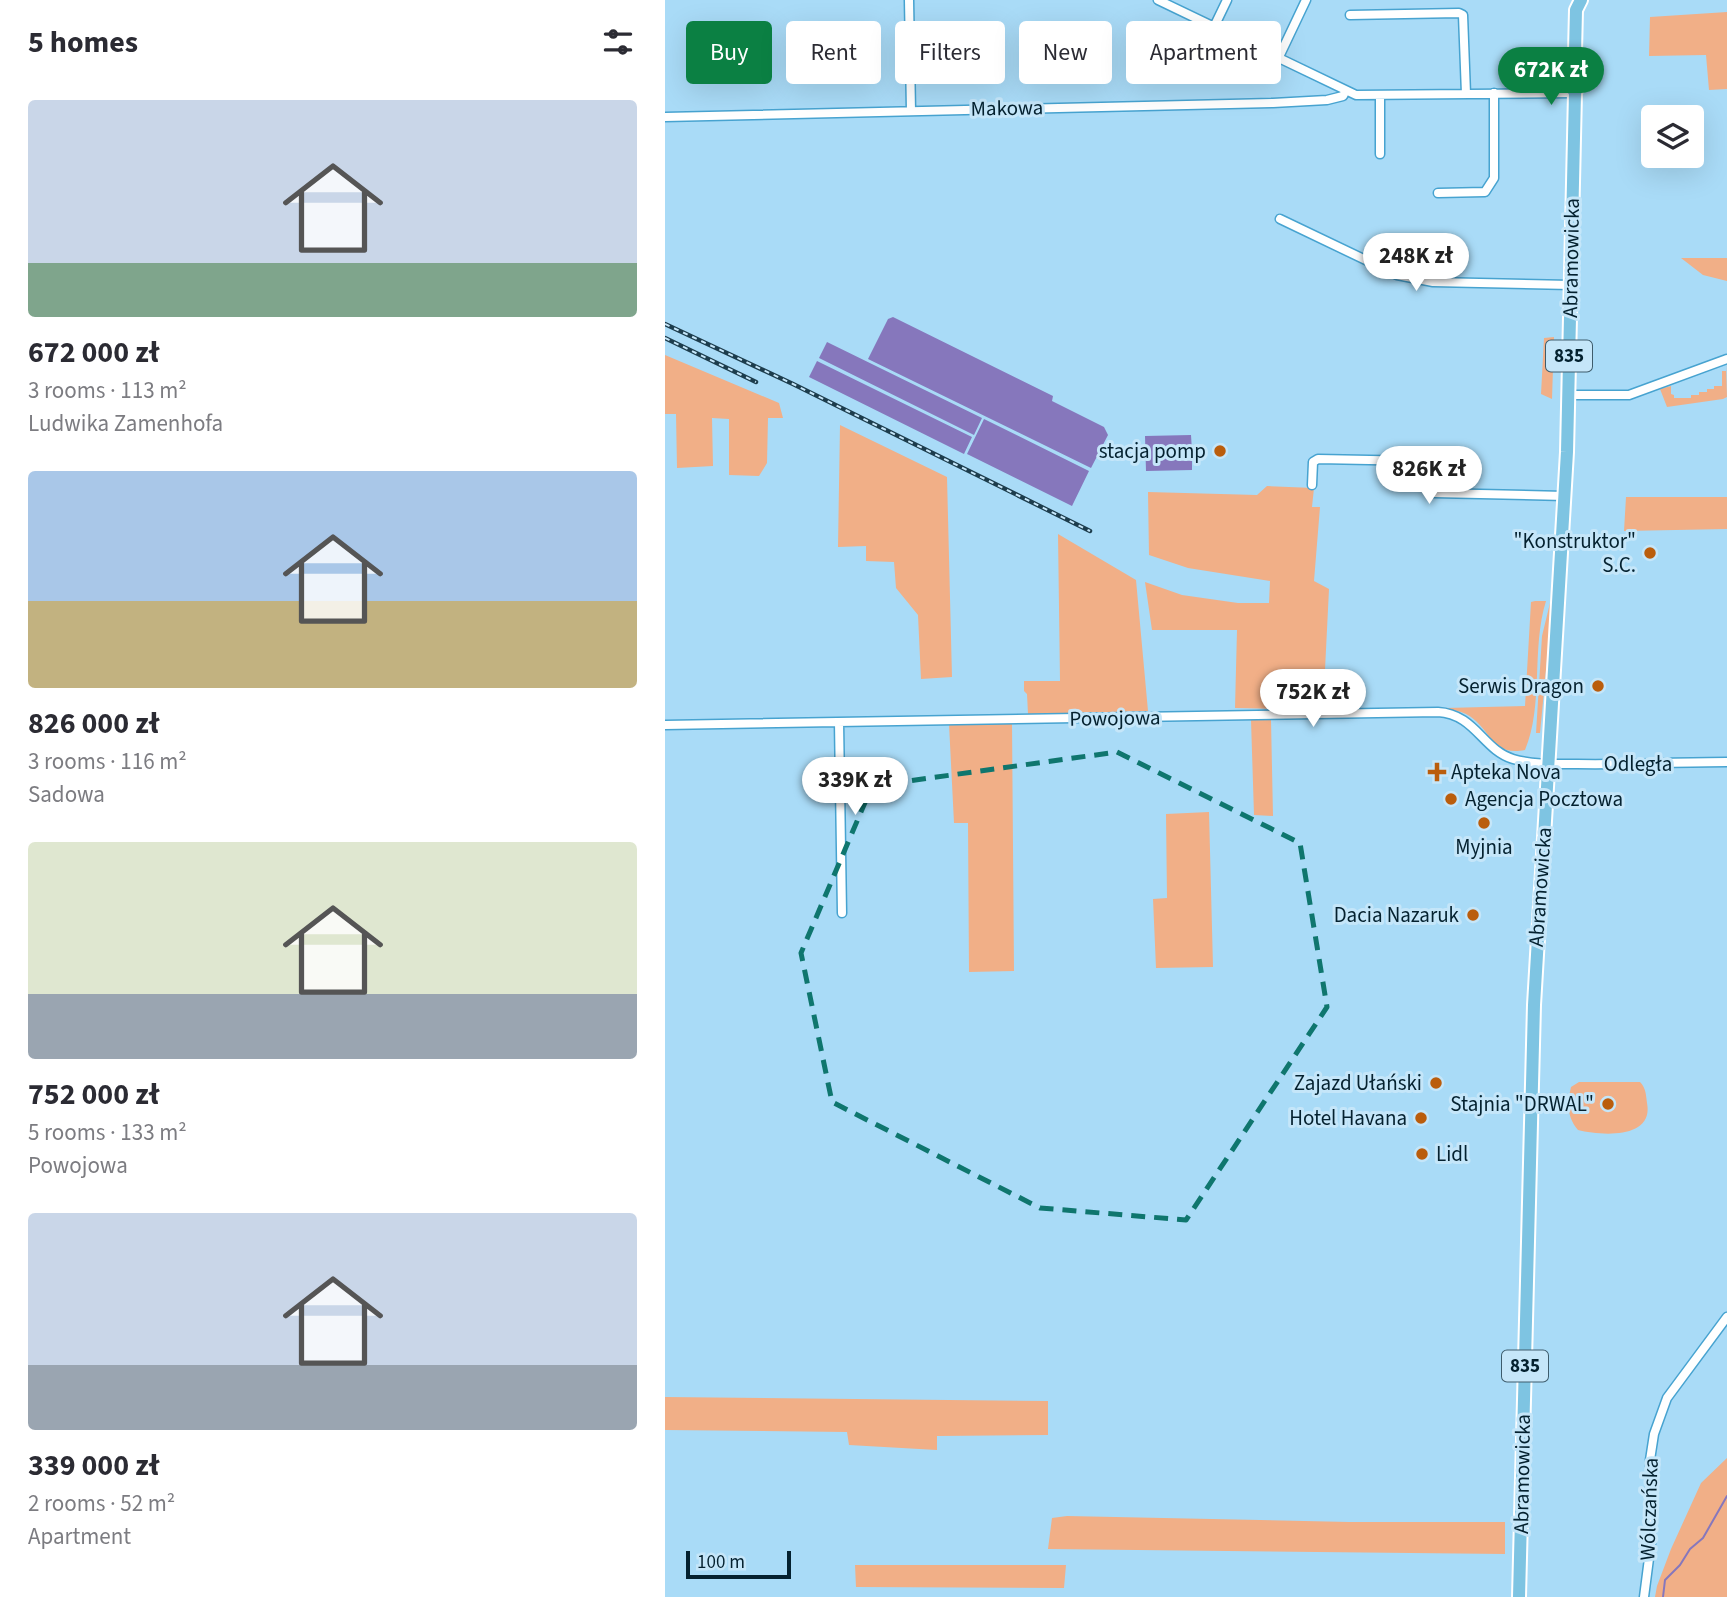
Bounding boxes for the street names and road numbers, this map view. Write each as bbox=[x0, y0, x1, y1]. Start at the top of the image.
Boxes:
street label: Makowa bbox=[970, 92, 1044, 124]
street label: Abramowicka bbox=[1555, 198, 1587, 318]
road number: 835 bbox=[1546, 340, 1592, 372]
street label: Powojowa bbox=[1069, 702, 1161, 734]
street label: Odległa bbox=[1604, 749, 1672, 779]
street label: Abramowicka bbox=[1521, 826, 1559, 948]
road number: 835 bbox=[1502, 1350, 1548, 1382]
street label: Abramowicka bbox=[1506, 1414, 1538, 1534]
street label: Wólczańska bbox=[1632, 1457, 1666, 1561]

